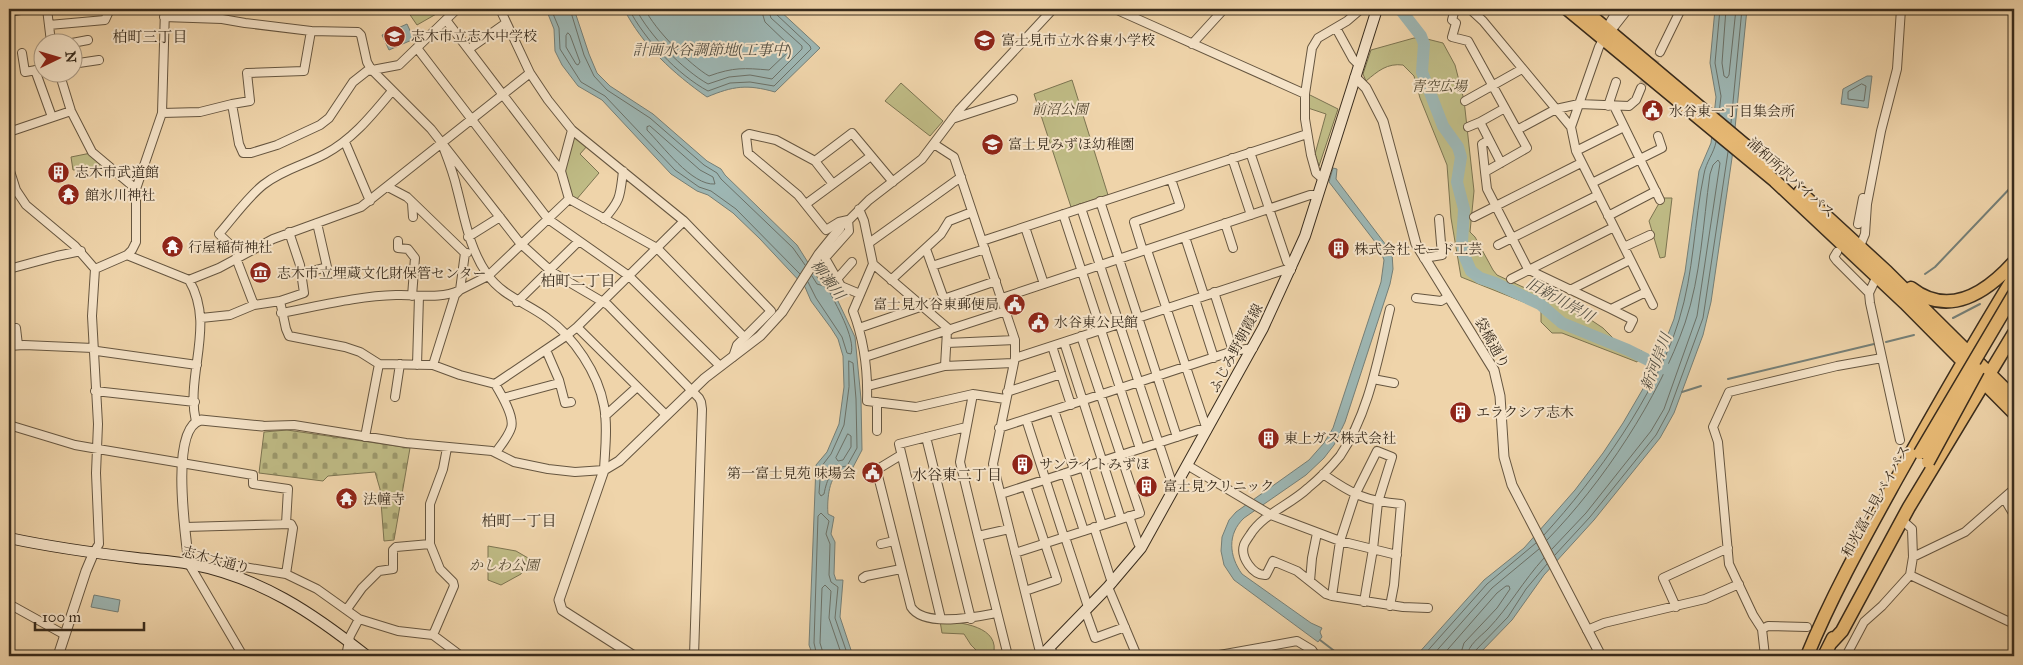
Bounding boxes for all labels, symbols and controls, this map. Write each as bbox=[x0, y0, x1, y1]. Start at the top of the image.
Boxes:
school or university icon: 志木市立志木中学校 bbox=[383, 24, 407, 48]
district label: 柏町三丁目 bbox=[112, 28, 188, 46]
place label: 志木市立志木中学校 bbox=[411, 28, 537, 45]
school or university icon: 富士見市立水谷東小学校 bbox=[973, 28, 997, 52]
north arrow bbox=[32, 32, 82, 82]
place label: 富士見市立水谷東小学校 bbox=[1001, 32, 1155, 49]
water label: 計画水谷調節地(工事中) bbox=[633, 41, 791, 60]
text: N bbox=[61, 50, 79, 64]
park label: 青空広場 bbox=[1411, 78, 1469, 95]
public building icon: 水谷東一丁目集会所 bbox=[1641, 99, 1665, 123]
park label: 前沼公園 bbox=[1032, 101, 1090, 118]
place label: 水谷東一丁目集会所 bbox=[1669, 103, 1795, 120]
school or university icon: 富士見みずほ幼稚園 bbox=[980, 132, 1004, 156]
street label: 浦和所沢バイパス bbox=[1744, 134, 1838, 222]
place label: 富士見みずほ幼稚園 bbox=[1008, 136, 1134, 153]
building icon: 志木市武道館 bbox=[47, 160, 71, 184]
place label: 志木市武道館 bbox=[75, 164, 159, 181]
temple icon: 館氷川神社 bbox=[57, 183, 81, 207]
place label: 館氷川神社 bbox=[85, 187, 155, 204]
temple icon: 行屋稲荷神社 bbox=[160, 235, 184, 259]
building icon: 株式会社 モード工芸 bbox=[1326, 237, 1350, 261]
place label: 行屋稲荷神社 bbox=[188, 239, 272, 256]
place label: 株式会社 モード工芸 bbox=[1354, 241, 1482, 258]
water label: 柳瀬川 bbox=[807, 257, 850, 305]
museum icon: 志木市立埋蔵文化財保管センター bbox=[249, 261, 273, 285]
place label: 志木市立埋蔵文化財保管センター bbox=[277, 265, 486, 282]
district label: 柏町二丁目 bbox=[540, 272, 616, 290]
water label: 旧新川岸川 bbox=[1523, 274, 1599, 327]
public building icon: 富士見水谷東郵便局 bbox=[1003, 292, 1027, 316]
place label: 富士見水谷東郵便局 bbox=[873, 296, 999, 313]
street label: ふじみ野朝霞線 bbox=[1205, 301, 1267, 395]
public building icon: 水谷東公民館 bbox=[1026, 310, 1050, 334]
place label: 水谷東公民館 bbox=[1054, 314, 1138, 331]
street label: 袋橋通り bbox=[1471, 314, 1513, 372]
water label: 新河岸川 bbox=[1637, 329, 1676, 393]
building icon: エラクシア志木 bbox=[1448, 400, 1472, 424]
place label: エラクシア志木 bbox=[1476, 404, 1574, 421]
building icon: 東上ガス株式会社 bbox=[1256, 426, 1280, 450]
place label: 東上ガス株式会社 bbox=[1284, 430, 1396, 447]
street label: 和光富士見バイパス bbox=[1838, 442, 1914, 560]
building icon: サンライトみずほ bbox=[1011, 452, 1035, 476]
place label: サンライトみずほ bbox=[1039, 456, 1150, 473]
public building icon: 第一富士見苑 味場会 bbox=[860, 461, 884, 485]
place label: 第一富士見苑 味場会 bbox=[727, 465, 856, 482]
district label: 水谷東二丁目 bbox=[912, 466, 1002, 484]
building icon: 富士見クリニック bbox=[1135, 474, 1159, 498]
place label: 富士見クリニック bbox=[1163, 478, 1274, 495]
temple icon: 法幢寺 bbox=[335, 487, 359, 511]
place label: 法幢寺 bbox=[363, 491, 405, 508]
district label: 柏町一丁目 bbox=[481, 512, 557, 530]
street label: 志木大通り bbox=[180, 543, 252, 577]
park label: かしわ公園 bbox=[469, 557, 541, 574]
scale bar bbox=[35, 600, 144, 632]
text: 100 m bbox=[42, 608, 82, 626]

